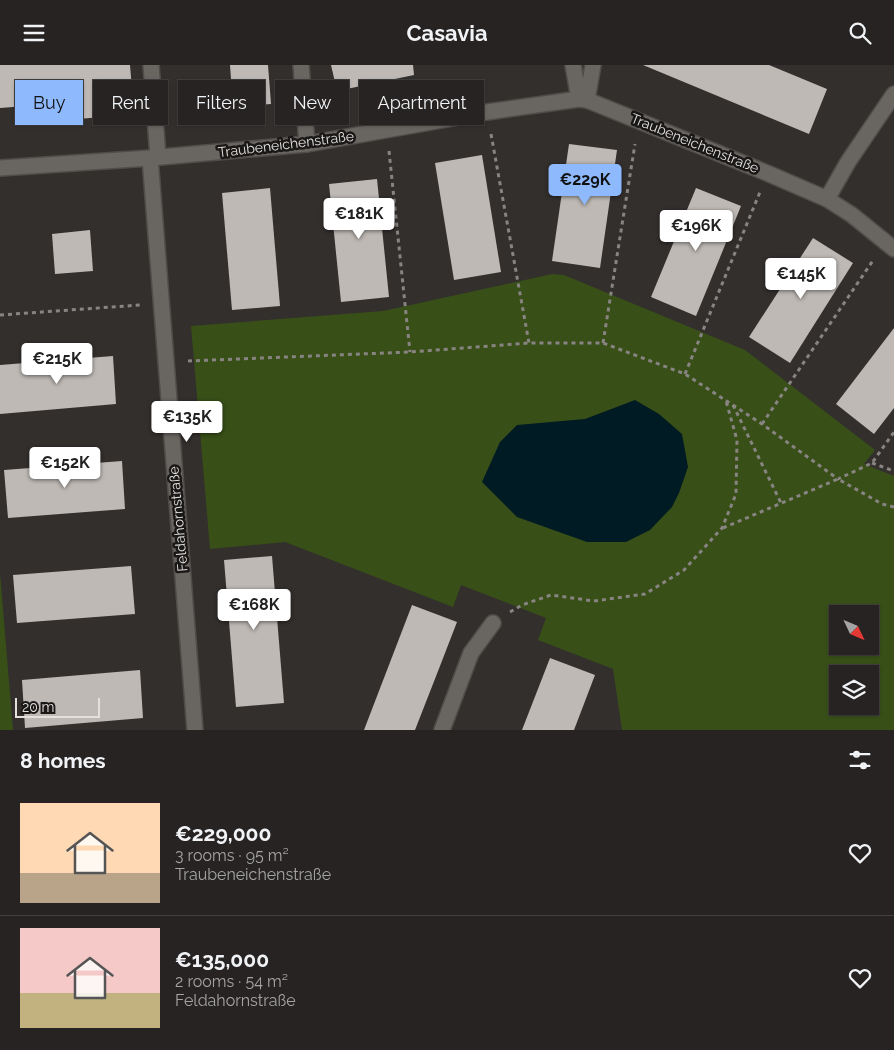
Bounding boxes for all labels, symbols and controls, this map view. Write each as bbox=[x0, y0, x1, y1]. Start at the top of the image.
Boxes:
icon: menu bbox=[20, 19, 48, 47]
icon: search bbox=[846, 19, 874, 47]
text: Casavia bbox=[406, 20, 488, 46]
chip: Buy bbox=[15, 80, 83, 125]
chip: Rent bbox=[93, 80, 168, 125]
chip: Filters bbox=[178, 80, 265, 125]
chip: New bbox=[275, 80, 349, 125]
chip: Apartment bbox=[359, 80, 484, 125]
street label: Traubeneichenstraße bbox=[629, 110, 761, 176]
street label: Traubeneichenstraße bbox=[217, 128, 355, 160]
pin: €229K bbox=[550, 163, 620, 206]
text: €229K bbox=[560, 170, 610, 189]
pin: €181K bbox=[324, 197, 394, 240]
text: €181K bbox=[335, 204, 383, 223]
pin: €196K bbox=[661, 209, 731, 252]
text: €196K bbox=[671, 216, 721, 235]
pin: €145K bbox=[766, 257, 836, 300]
text: €145K bbox=[776, 264, 826, 283]
pin: €215K bbox=[22, 343, 92, 385]
text: €215K bbox=[32, 349, 82, 368]
pin: €135K bbox=[152, 401, 222, 443]
text: €135K bbox=[162, 407, 212, 426]
pin: €152K bbox=[30, 447, 100, 489]
text: €152K bbox=[40, 453, 90, 472]
street label: Feldahornstraße bbox=[165, 466, 191, 572]
pin: €168K bbox=[219, 589, 289, 631]
text: €168K bbox=[229, 595, 279, 614]
north arrow bbox=[829, 605, 879, 655]
map controls bbox=[829, 605, 879, 715]
button: layers bbox=[829, 665, 879, 715]
scale bar bbox=[15, 695, 100, 718]
text: 20 m bbox=[22, 699, 54, 715]
icon: filters bbox=[846, 746, 874, 774]
text: 8 homes bbox=[20, 748, 106, 773]
text: €229,000 bbox=[175, 821, 271, 846]
icon: home bbox=[60, 823, 120, 883]
icon: heart bbox=[846, 839, 874, 867]
text: 3 rooms · 95 m² bbox=[175, 846, 289, 865]
text: Traubeneichenstraße bbox=[175, 865, 331, 884]
text: €135,000 bbox=[175, 947, 269, 972]
icon: home bbox=[60, 948, 120, 1008]
icon: heart bbox=[846, 964, 874, 992]
text: 2 rooms · 54 m² bbox=[175, 972, 288, 991]
text: Feldahornstraße bbox=[175, 991, 296, 1010]

